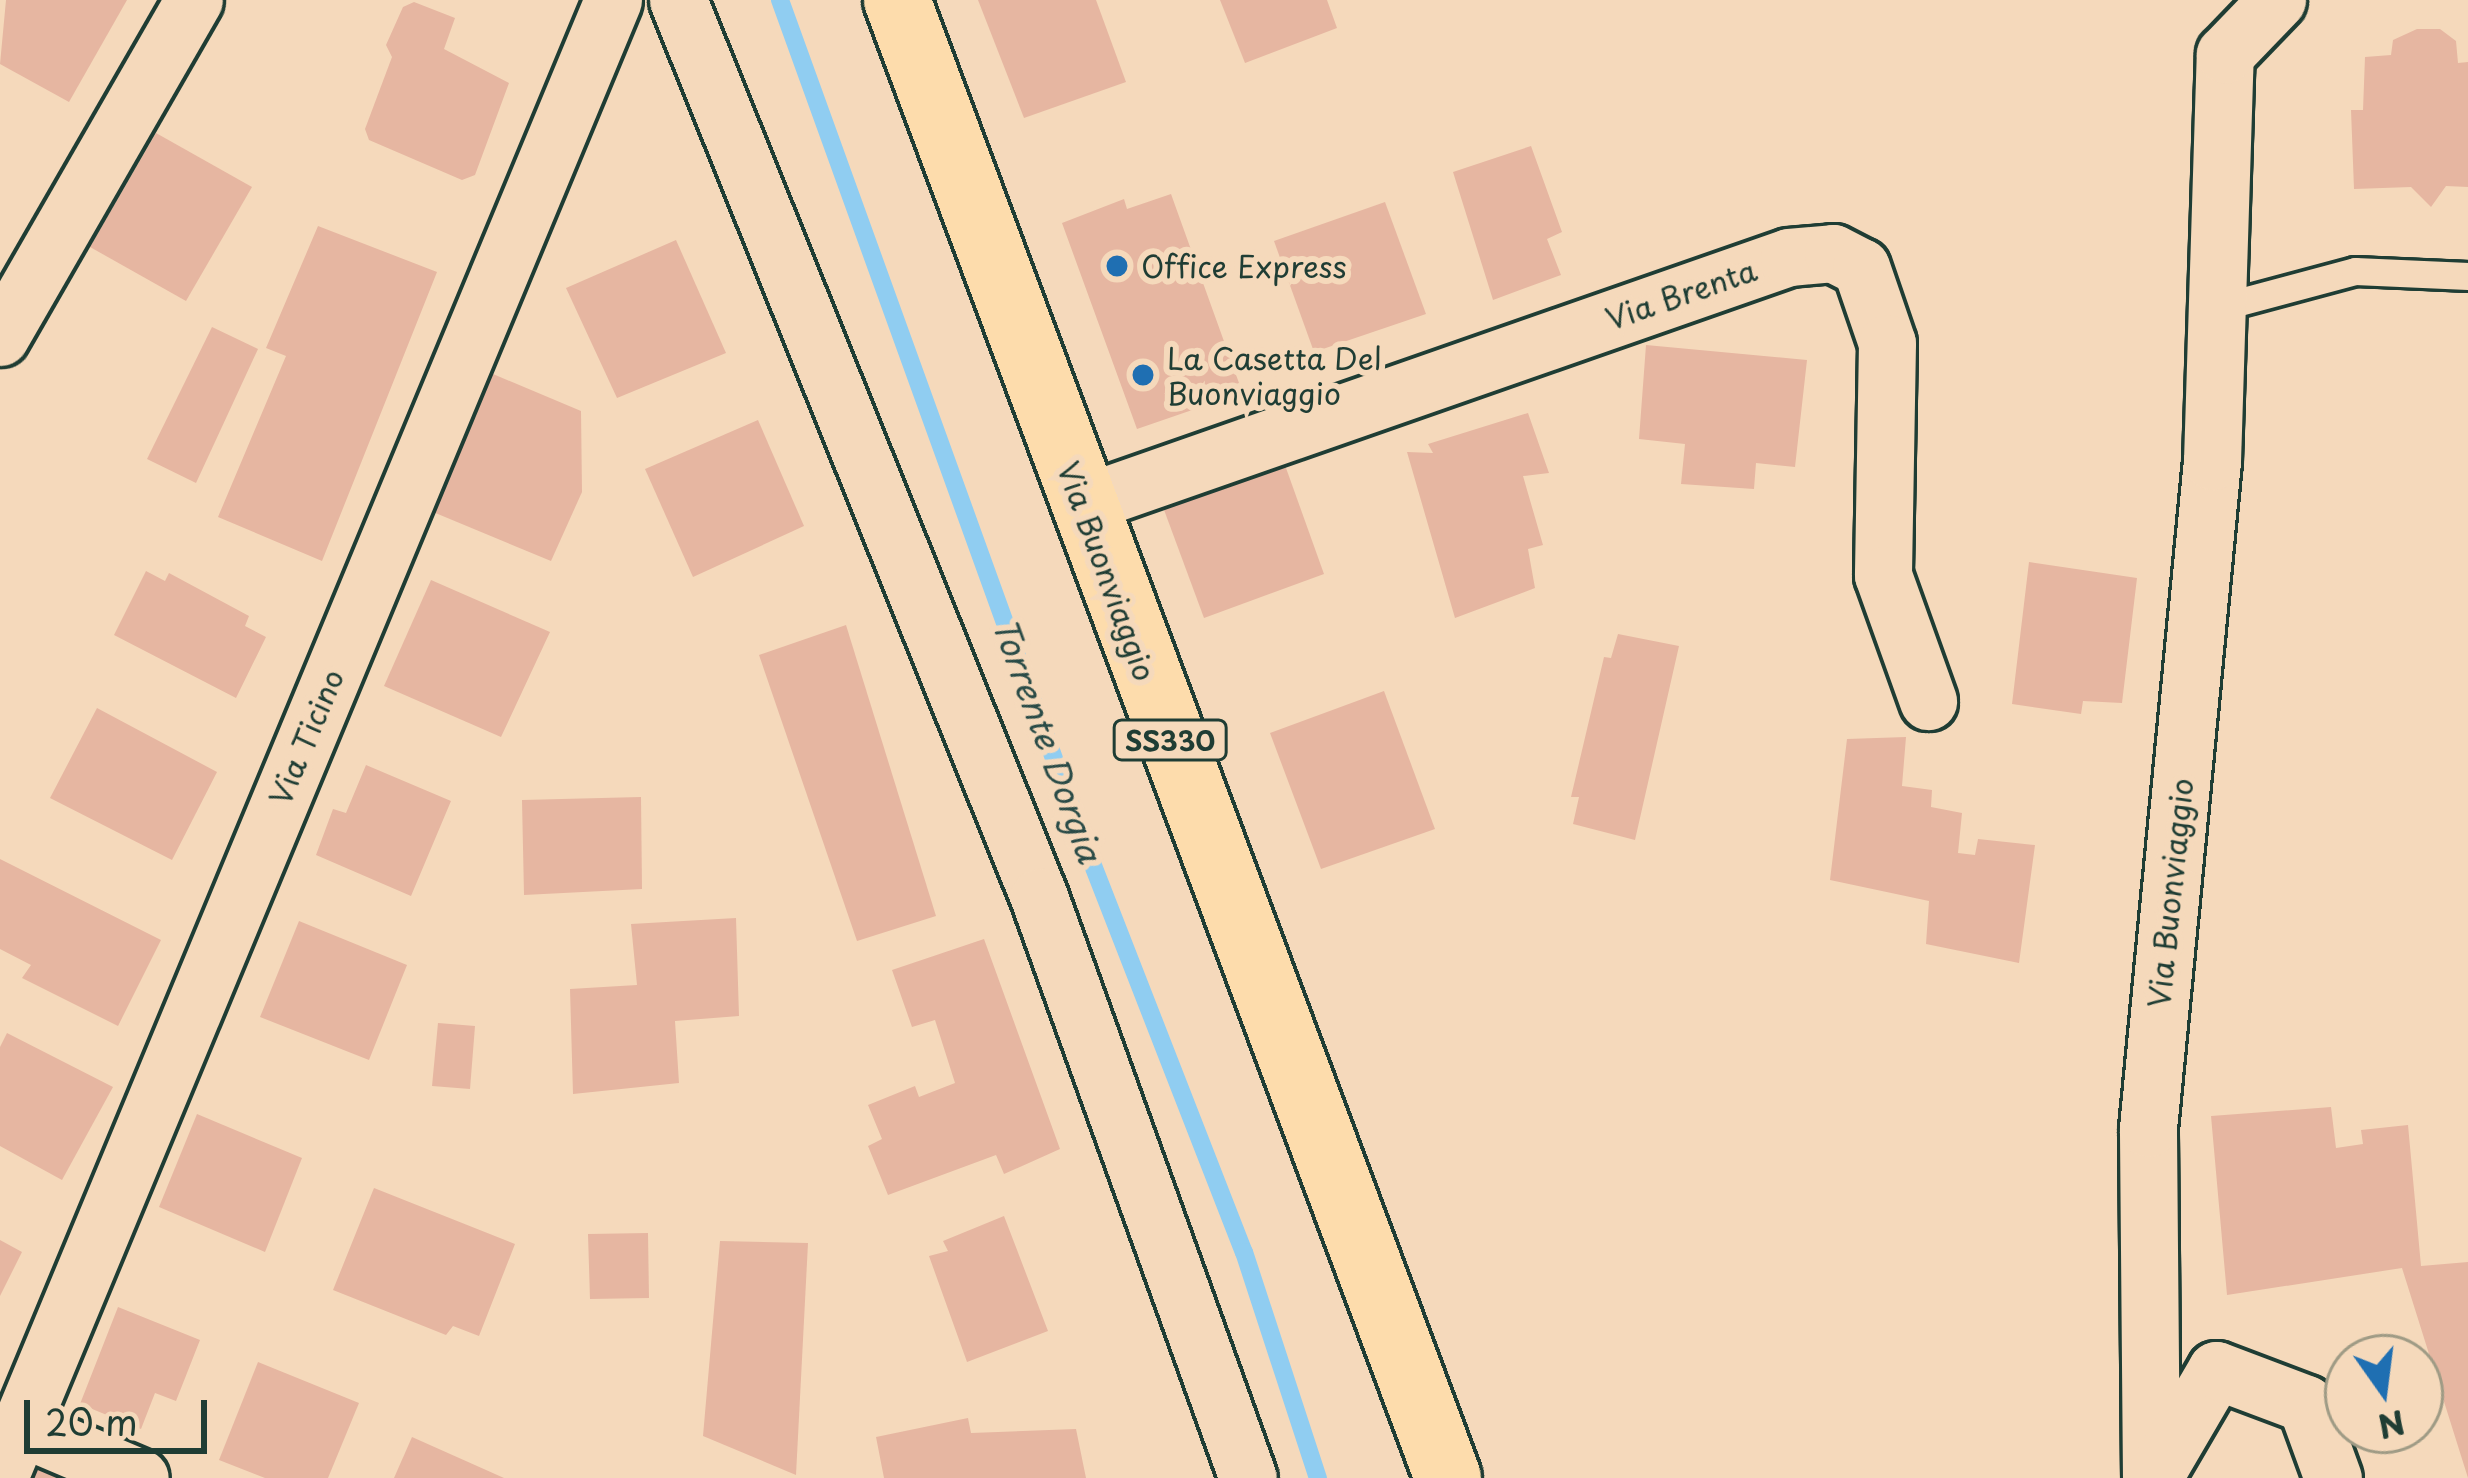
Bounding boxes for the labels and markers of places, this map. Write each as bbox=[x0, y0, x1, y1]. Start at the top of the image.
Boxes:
place label: Office Express bbox=[1141, 248, 1348, 284]
marker: Office Express bbox=[1104, 253, 1130, 279]
place label: La Casetta Del Buonviaggio bbox=[1167, 340, 1383, 410]
marker: La Casetta Del Buonviaggio bbox=[1130, 362, 1156, 388]

